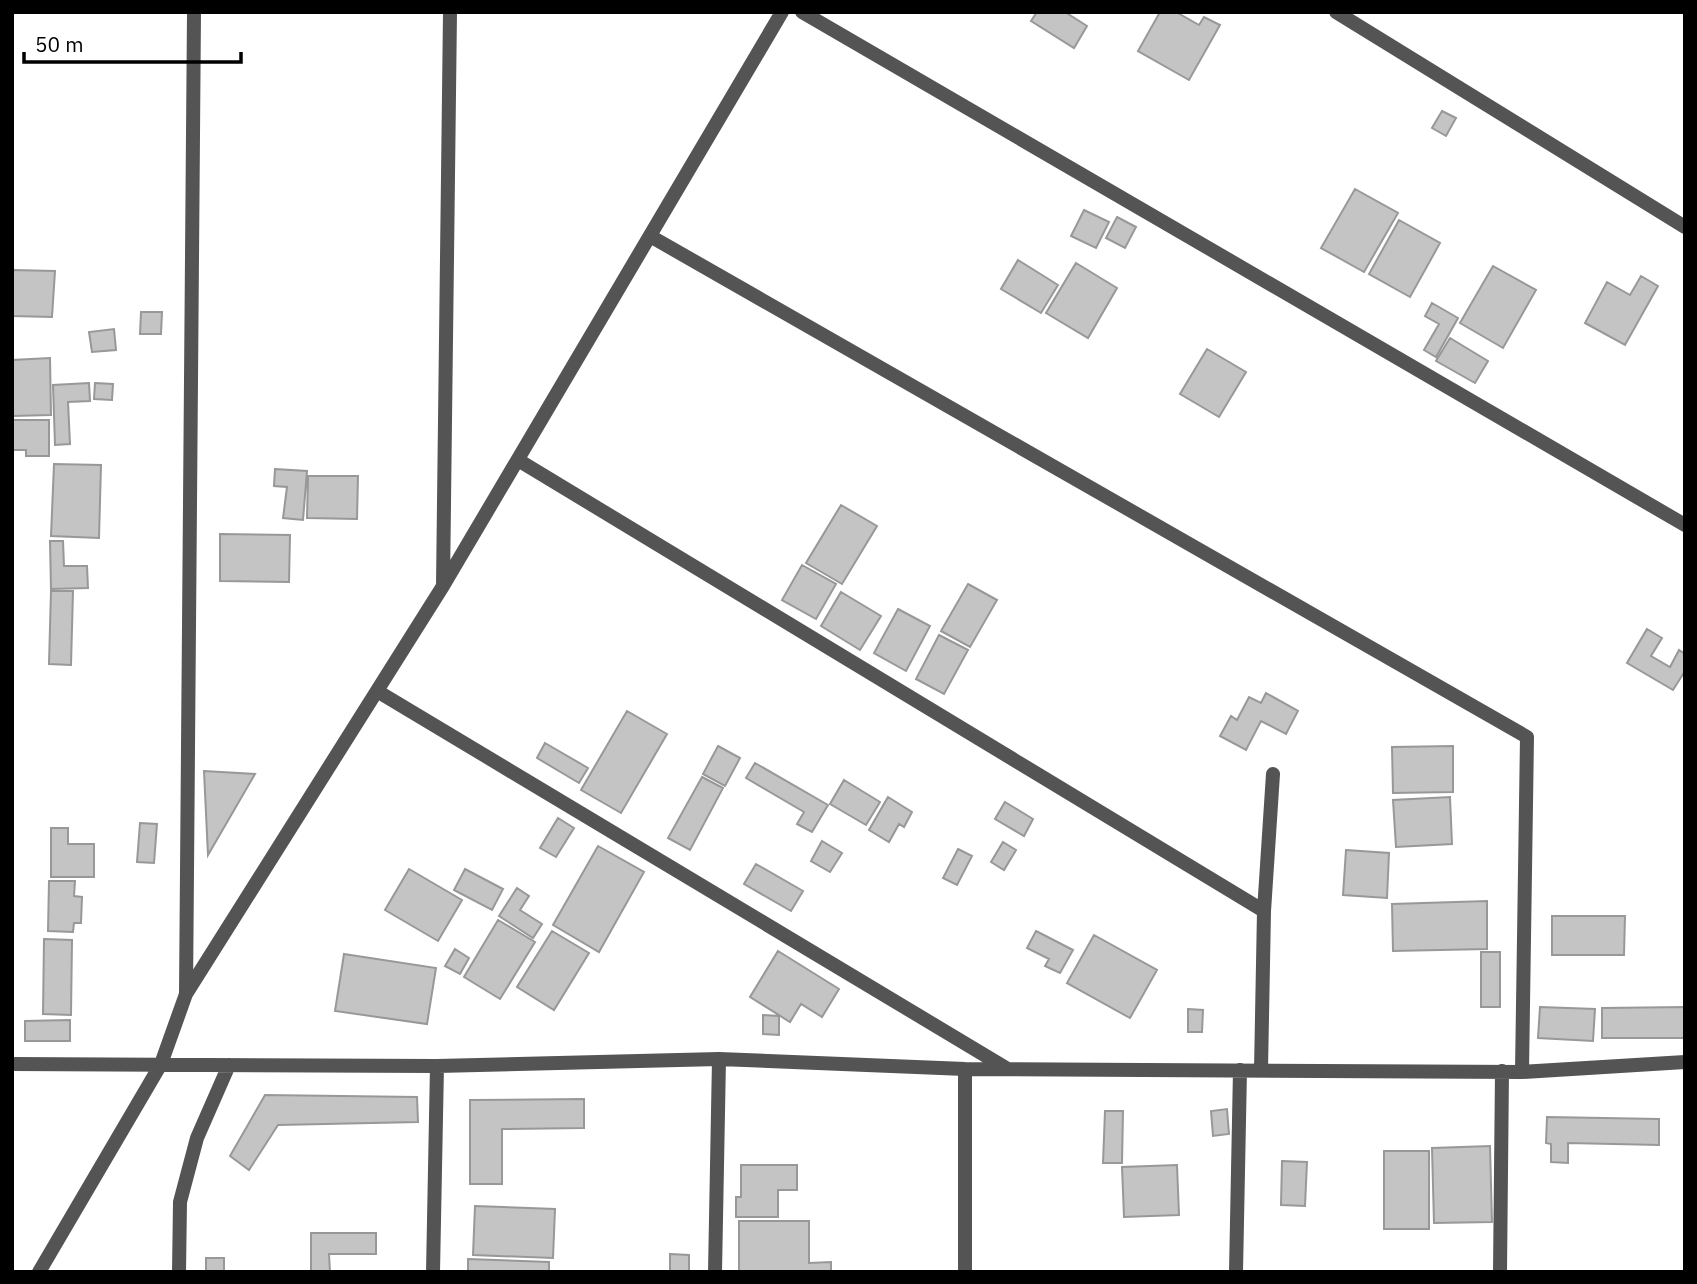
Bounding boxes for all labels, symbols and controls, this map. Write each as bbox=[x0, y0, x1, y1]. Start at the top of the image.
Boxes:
scale bar bbox=[24, 21, 242, 65]
text: 50 m bbox=[35, 30, 84, 58]

